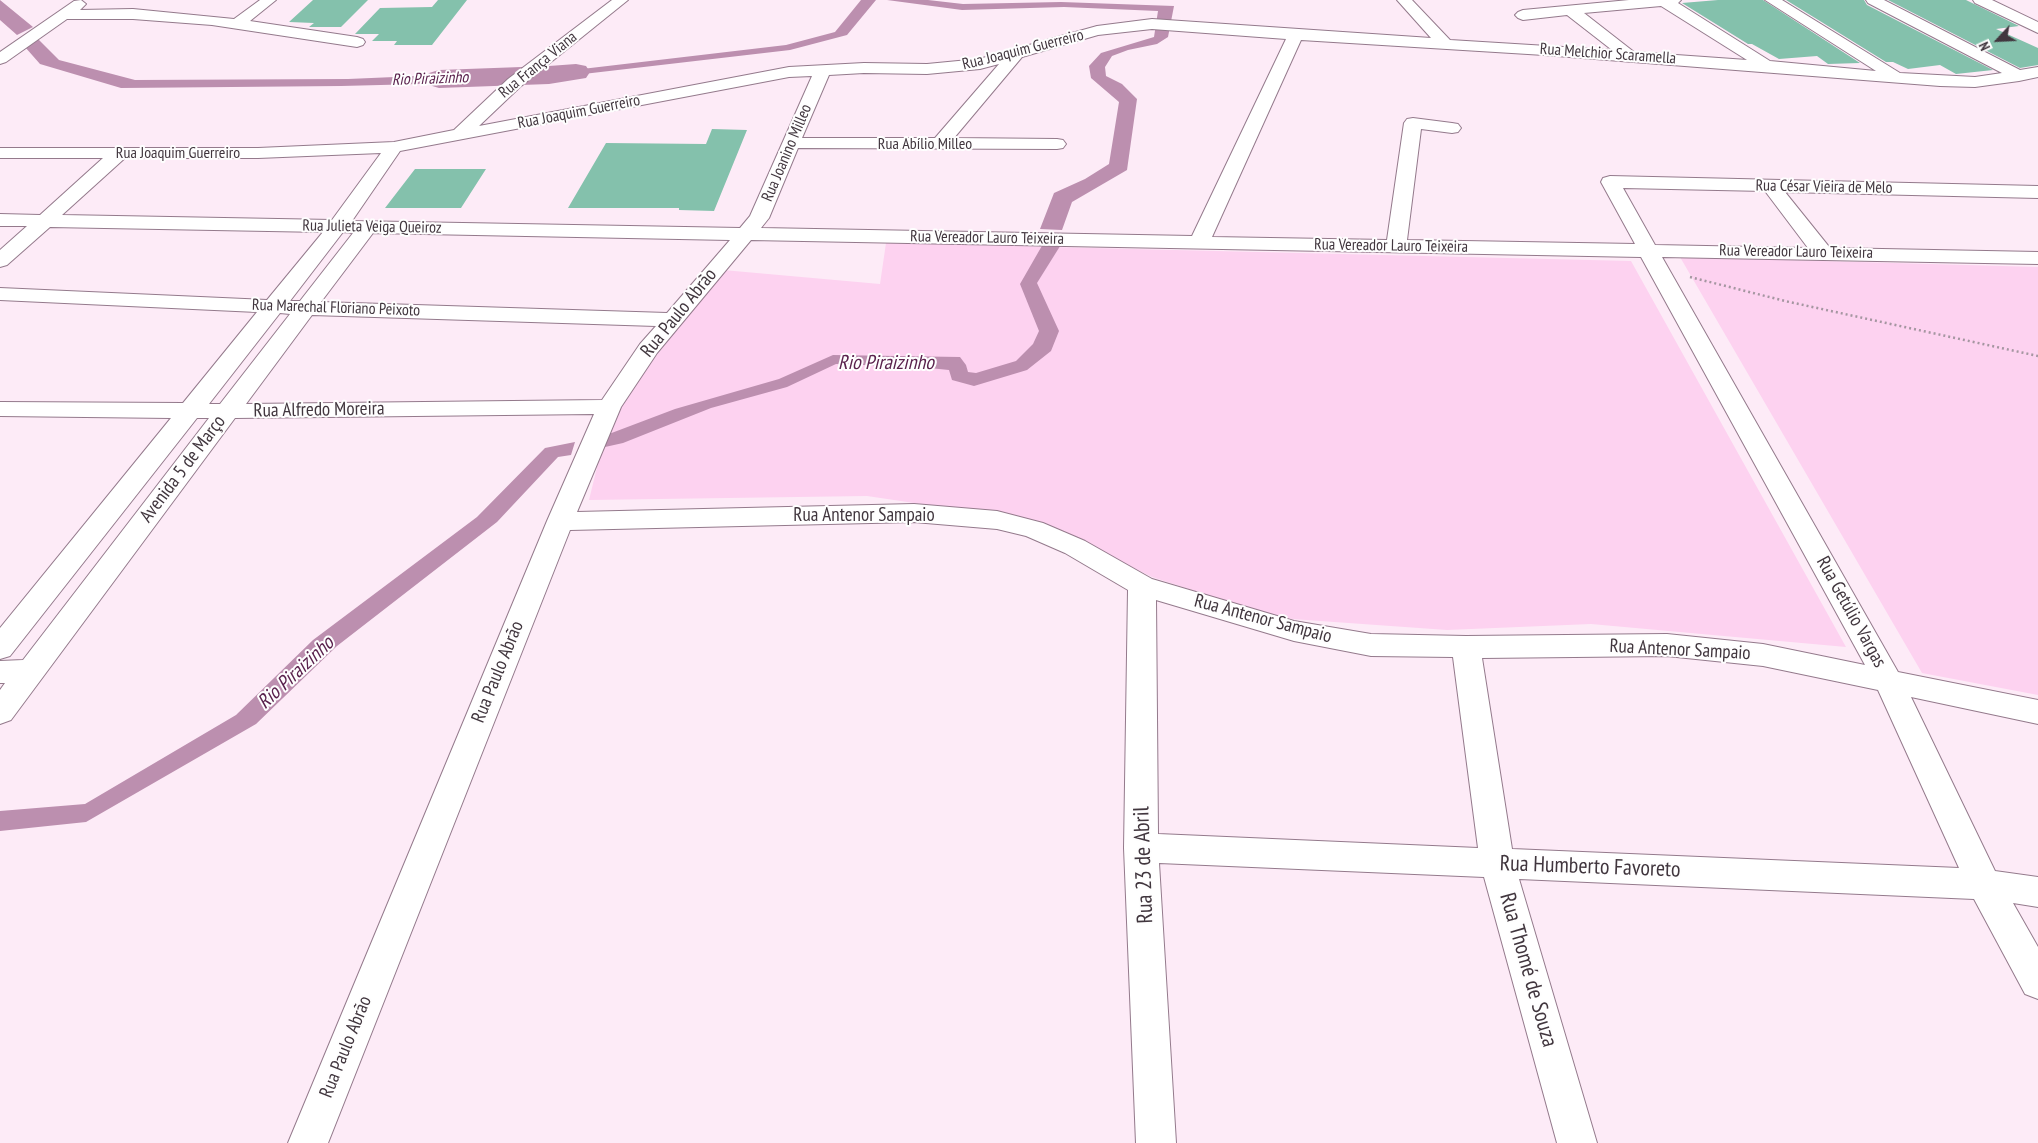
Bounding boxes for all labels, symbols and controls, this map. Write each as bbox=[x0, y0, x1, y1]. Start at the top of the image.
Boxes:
north arrow bbox=[1973, 15, 2023, 65]
street label: Rua Joaquim Guerreiro bbox=[960, 26, 1086, 74]
street label: Rua França Viana bbox=[495, 28, 581, 102]
text: N bbox=[1975, 39, 1994, 54]
street label: Rua Melchior Scaramella bbox=[1539, 40, 1677, 68]
water label: Rio Piraizinho bbox=[391, 68, 469, 90]
street label: Rua Joaquim Guerreiro bbox=[516, 91, 642, 133]
street label: Rua Joanino Milleo bbox=[758, 101, 816, 205]
street label: Rua Abílio Milleo bbox=[878, 134, 972, 154]
street label: Rua Joaquim Guerreiro bbox=[116, 143, 240, 163]
street label: Rua César Vieira de Melo bbox=[1755, 176, 1893, 198]
street label: Rua Julieta Veiga Queiroz bbox=[302, 216, 442, 238]
street label: Rua Vereador Lauro Teixeira bbox=[910, 227, 1064, 249]
street label: Rua Vereador Lauro Teixeira bbox=[1314, 235, 1468, 257]
street label: Rua Vereador Lauro Teixeira bbox=[1719, 241, 1873, 263]
street label: Rua Paulo Abrão bbox=[636, 264, 722, 362]
street label: Rua Marechal Floriano Peixoto bbox=[252, 295, 420, 321]
water label: Rio Piraizinho bbox=[838, 351, 934, 375]
street label: Rua Alfredo Moreira bbox=[253, 397, 385, 423]
street label: Avenida 5 de Março bbox=[135, 411, 231, 527]
street label: Rua Antenor Sampaio bbox=[793, 505, 935, 527]
street label: Rua Getúlio Vargas bbox=[1811, 552, 1891, 672]
street label: Rua Antenor Sampaio bbox=[1192, 590, 1334, 648]
street label: Rua Paulo Abrão bbox=[467, 618, 529, 726]
water label: Rio Piraizinho bbox=[253, 632, 339, 714]
street label: Rua Antenor Sampaio bbox=[1609, 635, 1751, 665]
street label: Rua 23 de Abril bbox=[1129, 806, 1159, 924]
street label: Rua Humberto Favoreto bbox=[1499, 851, 1681, 883]
street label: Rua Thomé de Souza bbox=[1493, 890, 1563, 1050]
street label: Rua Paulo Abrão bbox=[315, 993, 377, 1101]

